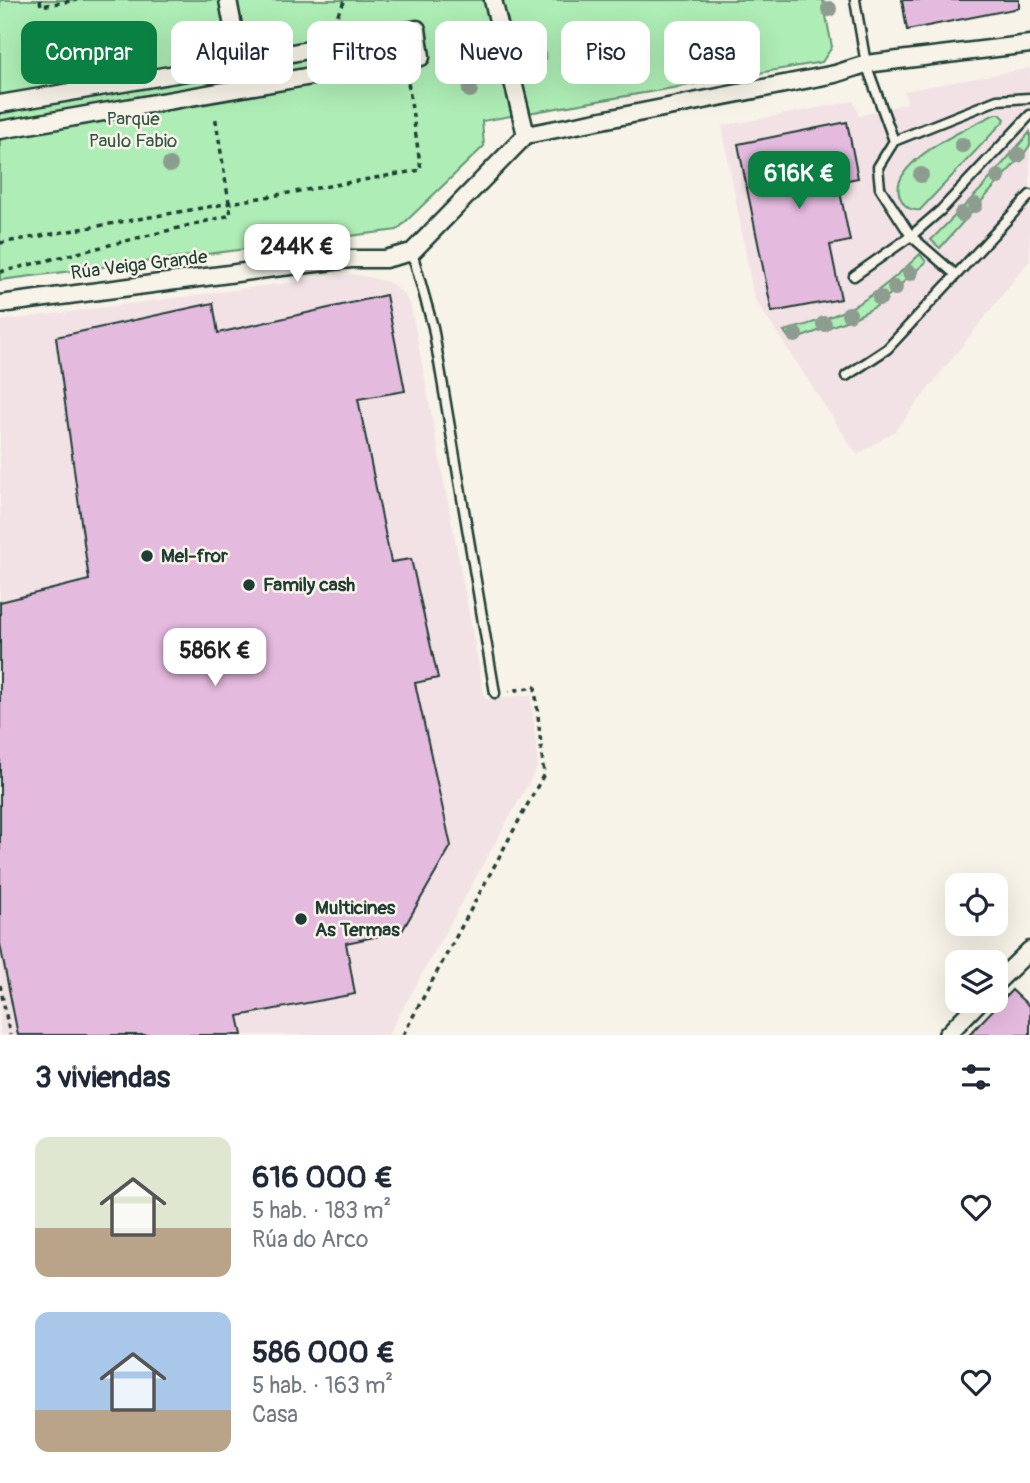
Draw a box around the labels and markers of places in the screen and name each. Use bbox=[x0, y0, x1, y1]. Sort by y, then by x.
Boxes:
pin: 616K € bbox=[742, 152, 856, 211]
pin: 244K € bbox=[240, 224, 354, 284]
place label: Mel-fror bbox=[161, 544, 228, 568]
marker: Mel-fror bbox=[139, 548, 155, 564]
place label: Family cash bbox=[263, 573, 355, 597]
marker: Family cash bbox=[241, 577, 257, 593]
pin: 586K € bbox=[158, 628, 272, 688]
place label: Multicines As Termas bbox=[315, 896, 400, 942]
marker: Multicines As Termas bbox=[293, 911, 309, 927]

